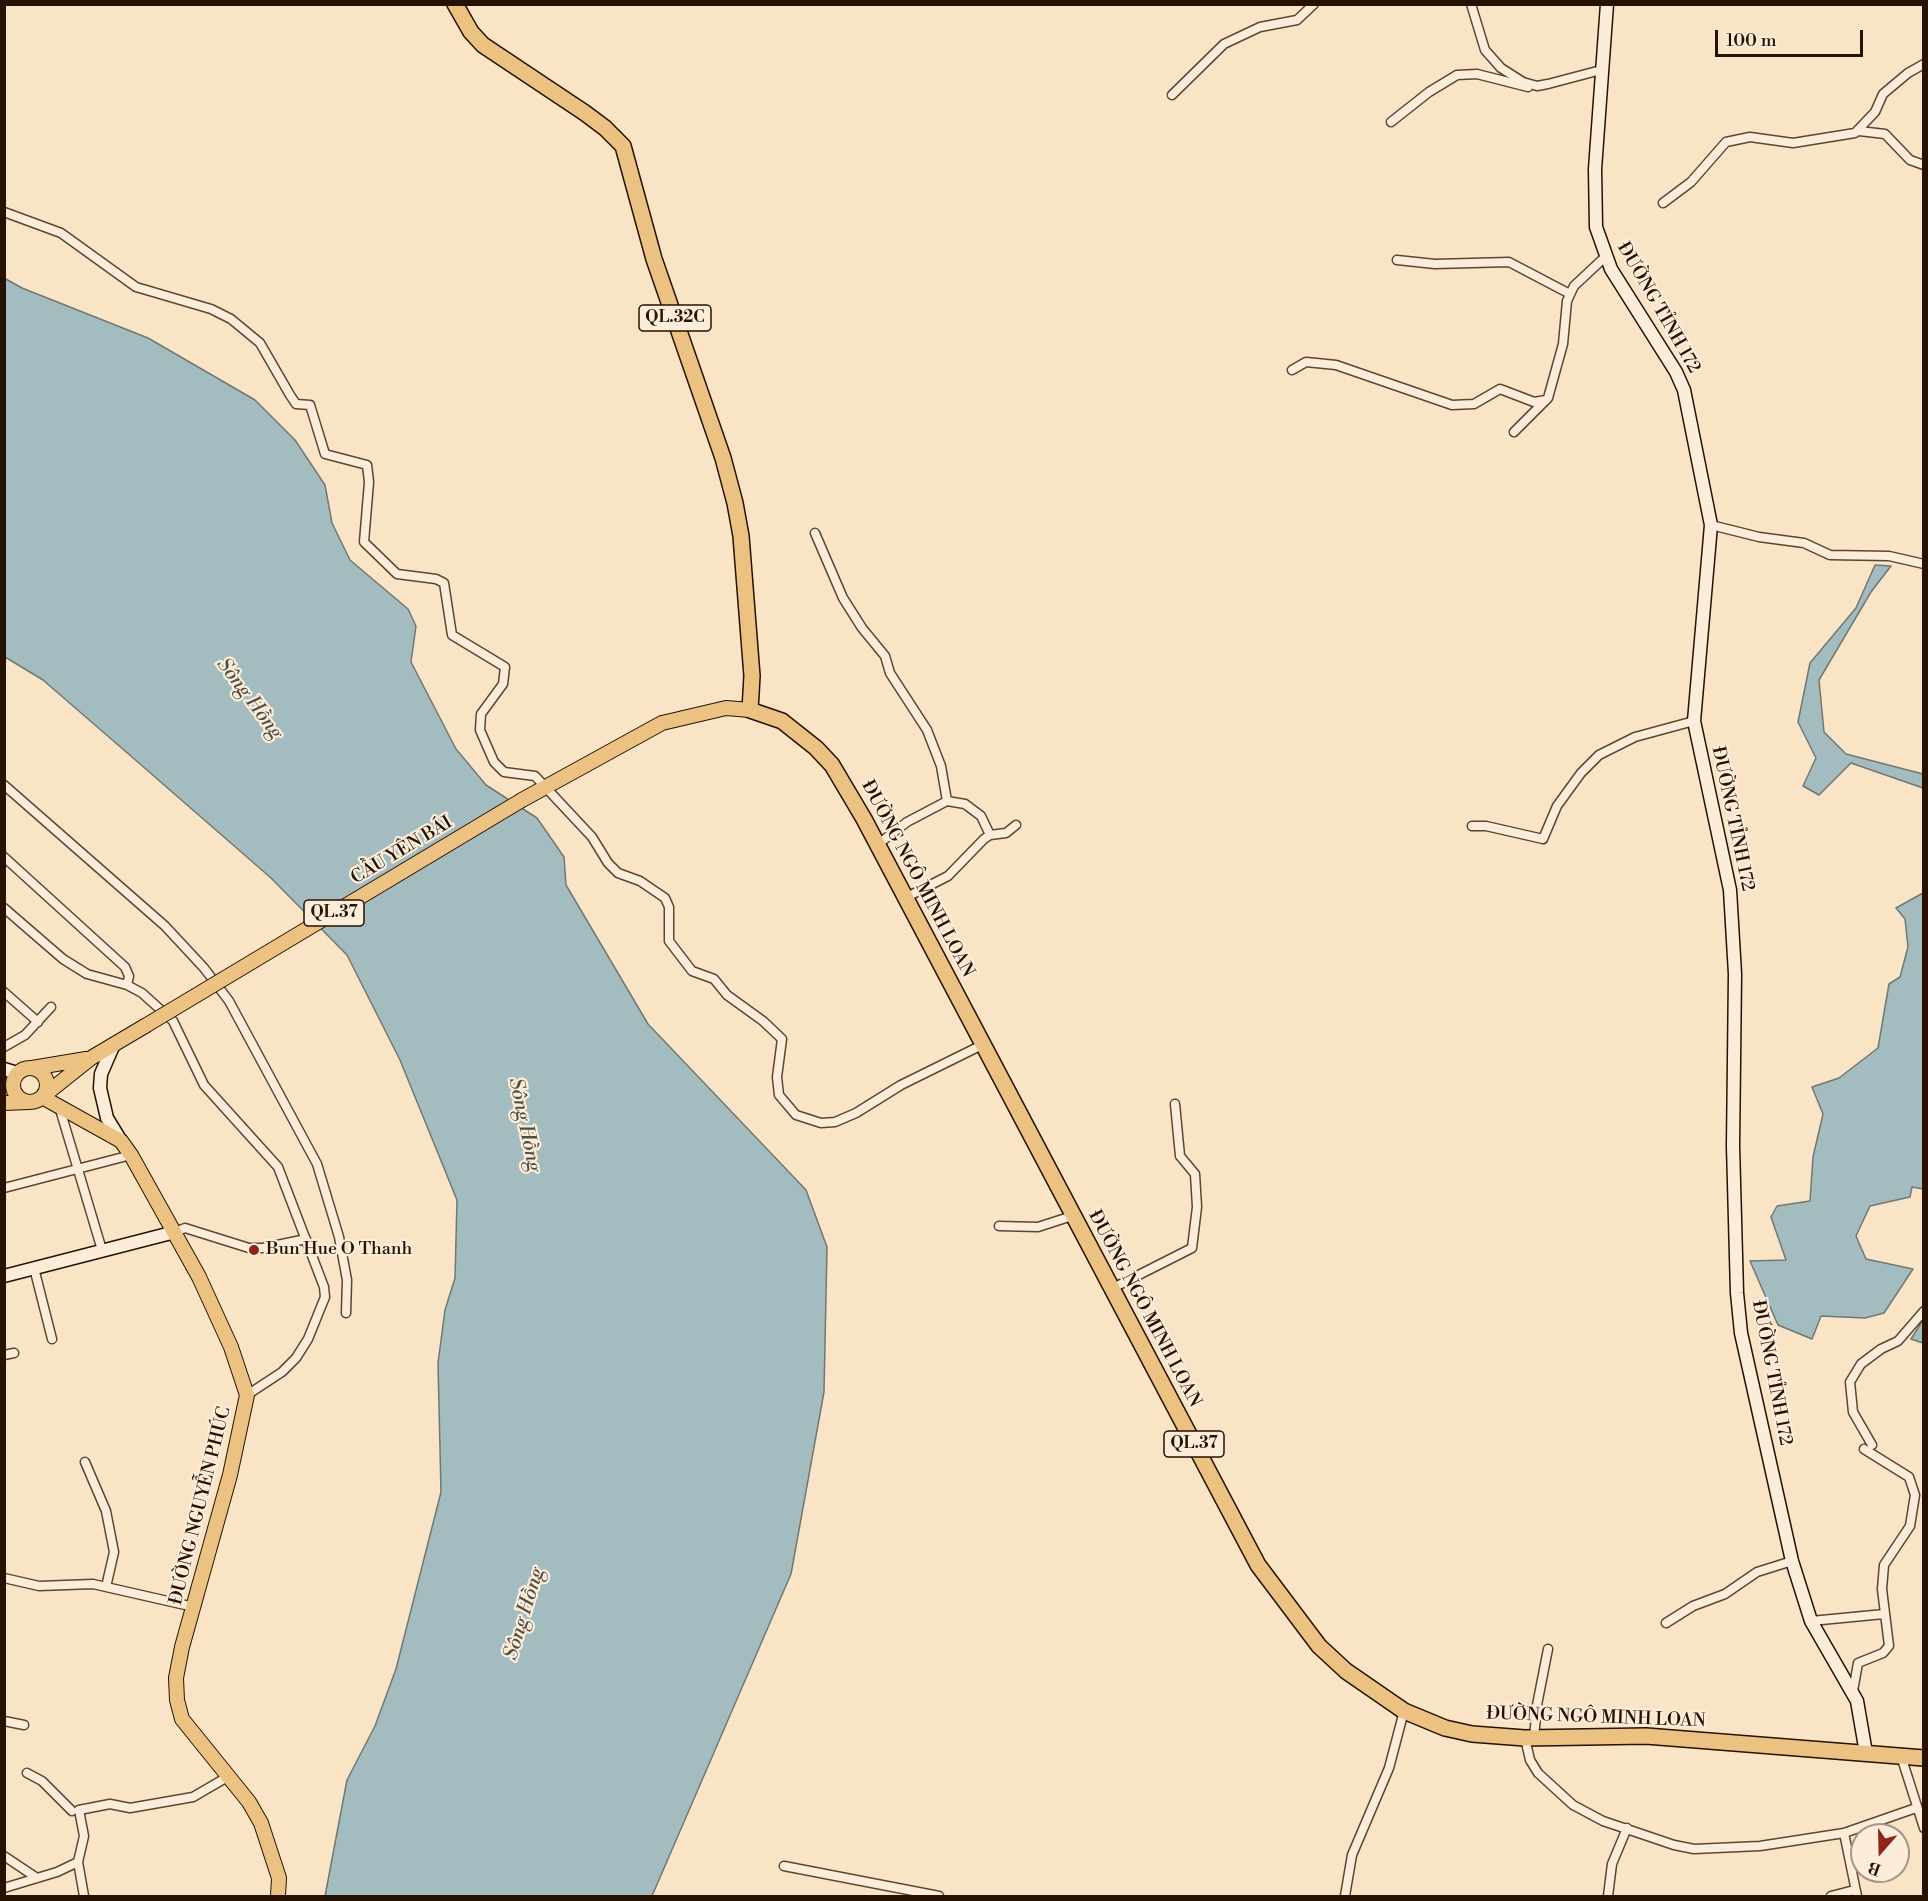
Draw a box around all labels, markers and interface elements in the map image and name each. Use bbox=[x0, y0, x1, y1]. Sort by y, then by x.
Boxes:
scale bar bbox=[1718, 18, 1866, 56]
text: 100 m bbox=[1726, 29, 1777, 52]
street label: ĐƯỜNG TỈNH 172 bbox=[1612, 239, 1704, 377]
road number: QL.32C bbox=[639, 305, 711, 331]
water label: Sông Hồng bbox=[211, 654, 287, 744]
street label: ĐƯỜNG TỈNH 172 bbox=[1706, 745, 1758, 893]
street label: ĐƯỜNG NGÔ MINH LOAN bbox=[856, 777, 978, 981]
street label: CẦU YÊN BÁI bbox=[348, 812, 456, 890]
road number: QL.37 bbox=[304, 900, 364, 926]
water label: Sông Hồng bbox=[502, 1076, 546, 1174]
street label: ĐƯỜNG NGÔ MINH LOAN bbox=[1083, 1207, 1205, 1411]
place label: Bun Hue O Thanh bbox=[266, 1239, 412, 1261]
marker: Bun Hue O Thanh bbox=[247, 1243, 261, 1257]
street label: ĐƯỜNG TỈNH 172 bbox=[1746, 1299, 1796, 1447]
street label: ĐƯỜNG NGUYỄN PHÚC bbox=[166, 1405, 236, 1607]
road number: QL.37 bbox=[1164, 1431, 1224, 1457]
water label: Sông Hồng bbox=[500, 1565, 550, 1663]
street label: ĐƯỜNG NGÔ MINH LOAN bbox=[1486, 1703, 1706, 1733]
north arrow bbox=[1850, 1823, 1910, 1883]
text: B bbox=[1865, 1857, 1884, 1879]

